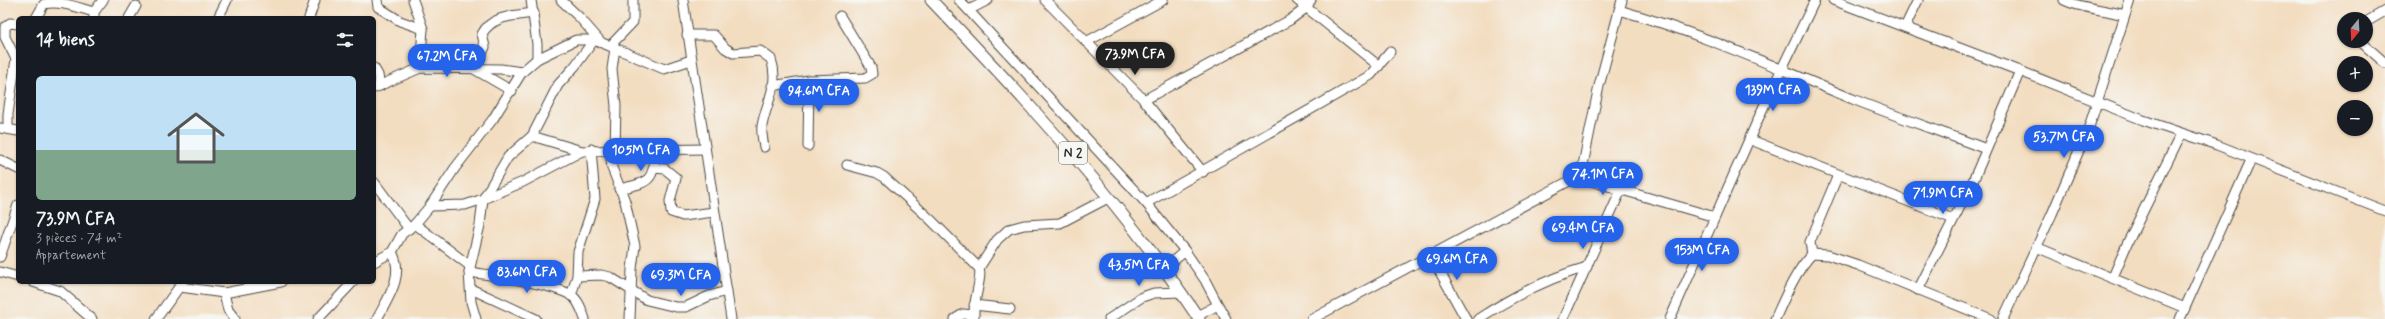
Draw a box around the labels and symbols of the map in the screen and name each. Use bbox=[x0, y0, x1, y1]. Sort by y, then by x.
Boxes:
north arrow bbox=[2337, 12, 2373, 48]
pin: 73.9M CFA bbox=[1089, 42, 1181, 76]
pin: 67.2M CFA bbox=[401, 44, 493, 78]
pin: 139M CFA bbox=[1732, 78, 1814, 112]
pin: 94.6M CFA bbox=[773, 79, 865, 113]
pin: 53.7M CFA bbox=[2018, 125, 2110, 159]
pin: 105M CFA bbox=[600, 138, 682, 172]
road number: N 2 bbox=[1059, 142, 1087, 164]
pin: 74.1M CFA bbox=[1557, 162, 1649, 196]
pin: 71.9M CFA bbox=[1897, 181, 1989, 215]
pin: 69.4M CFA bbox=[1537, 216, 1629, 250]
pin: 153M CFA bbox=[1661, 238, 1743, 272]
pin: 69.6M CFA bbox=[1411, 247, 1503, 281]
pin: 43.5M CFA bbox=[1093, 253, 1185, 287]
pin: 83.6M CFA bbox=[481, 260, 573, 294]
pin: 69.3M CFA bbox=[635, 263, 727, 297]

